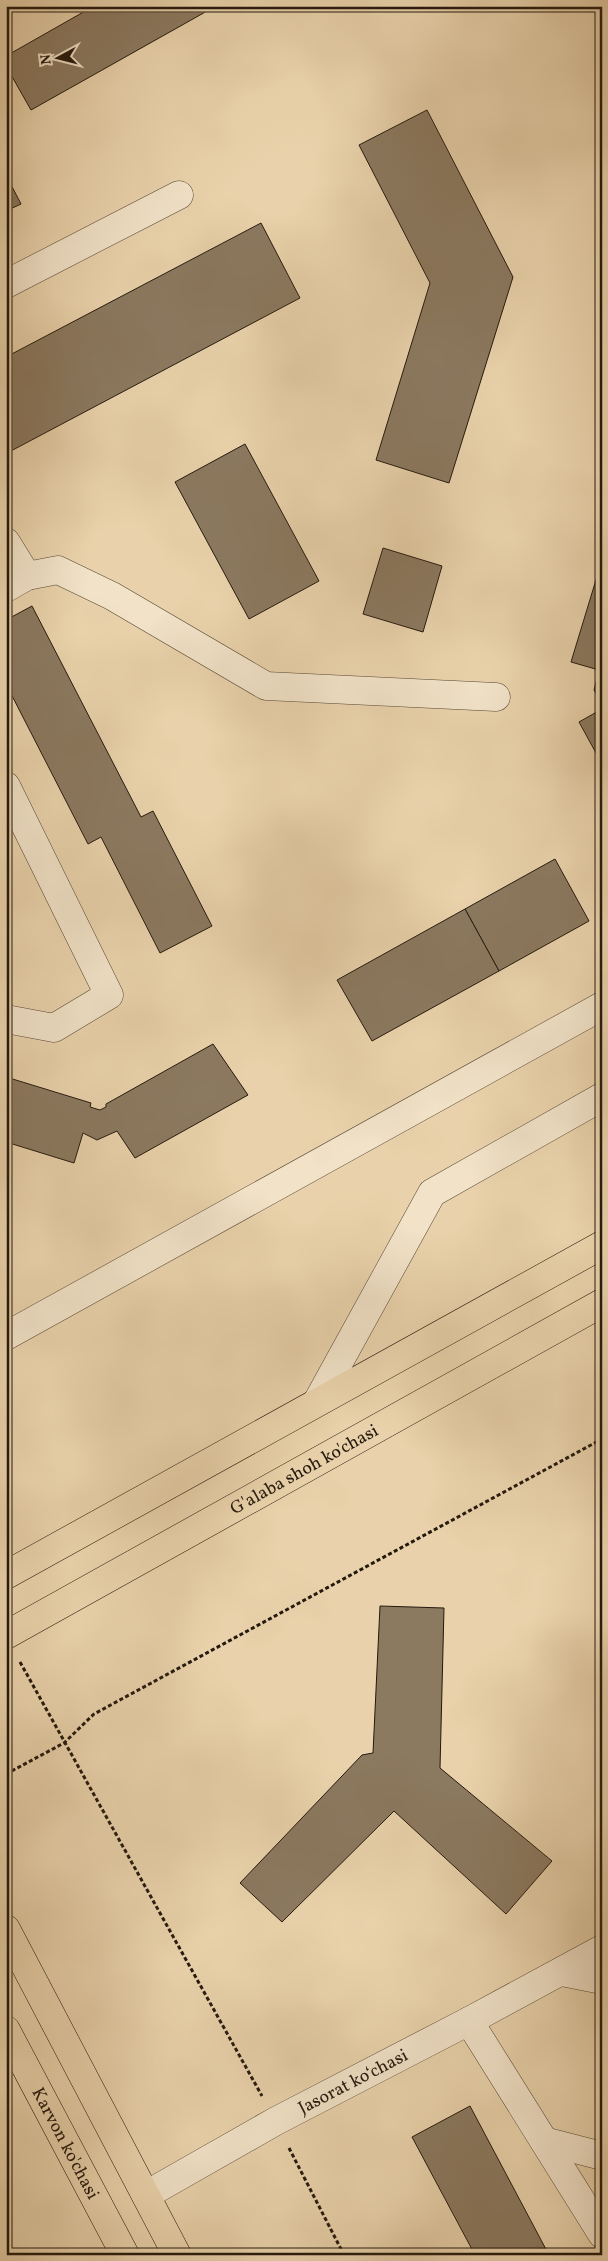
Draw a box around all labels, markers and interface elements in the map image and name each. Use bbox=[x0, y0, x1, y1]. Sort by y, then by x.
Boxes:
north arrow bbox=[32, 32, 82, 82]
text: N bbox=[37, 53, 57, 66]
street label: G'alaba shoh ko'chasi bbox=[226, 1419, 383, 1522]
street label: Jasorat ko‘chasi bbox=[294, 2044, 413, 2121]
street label: Karvon ko'chasi bbox=[25, 2083, 104, 2204]

